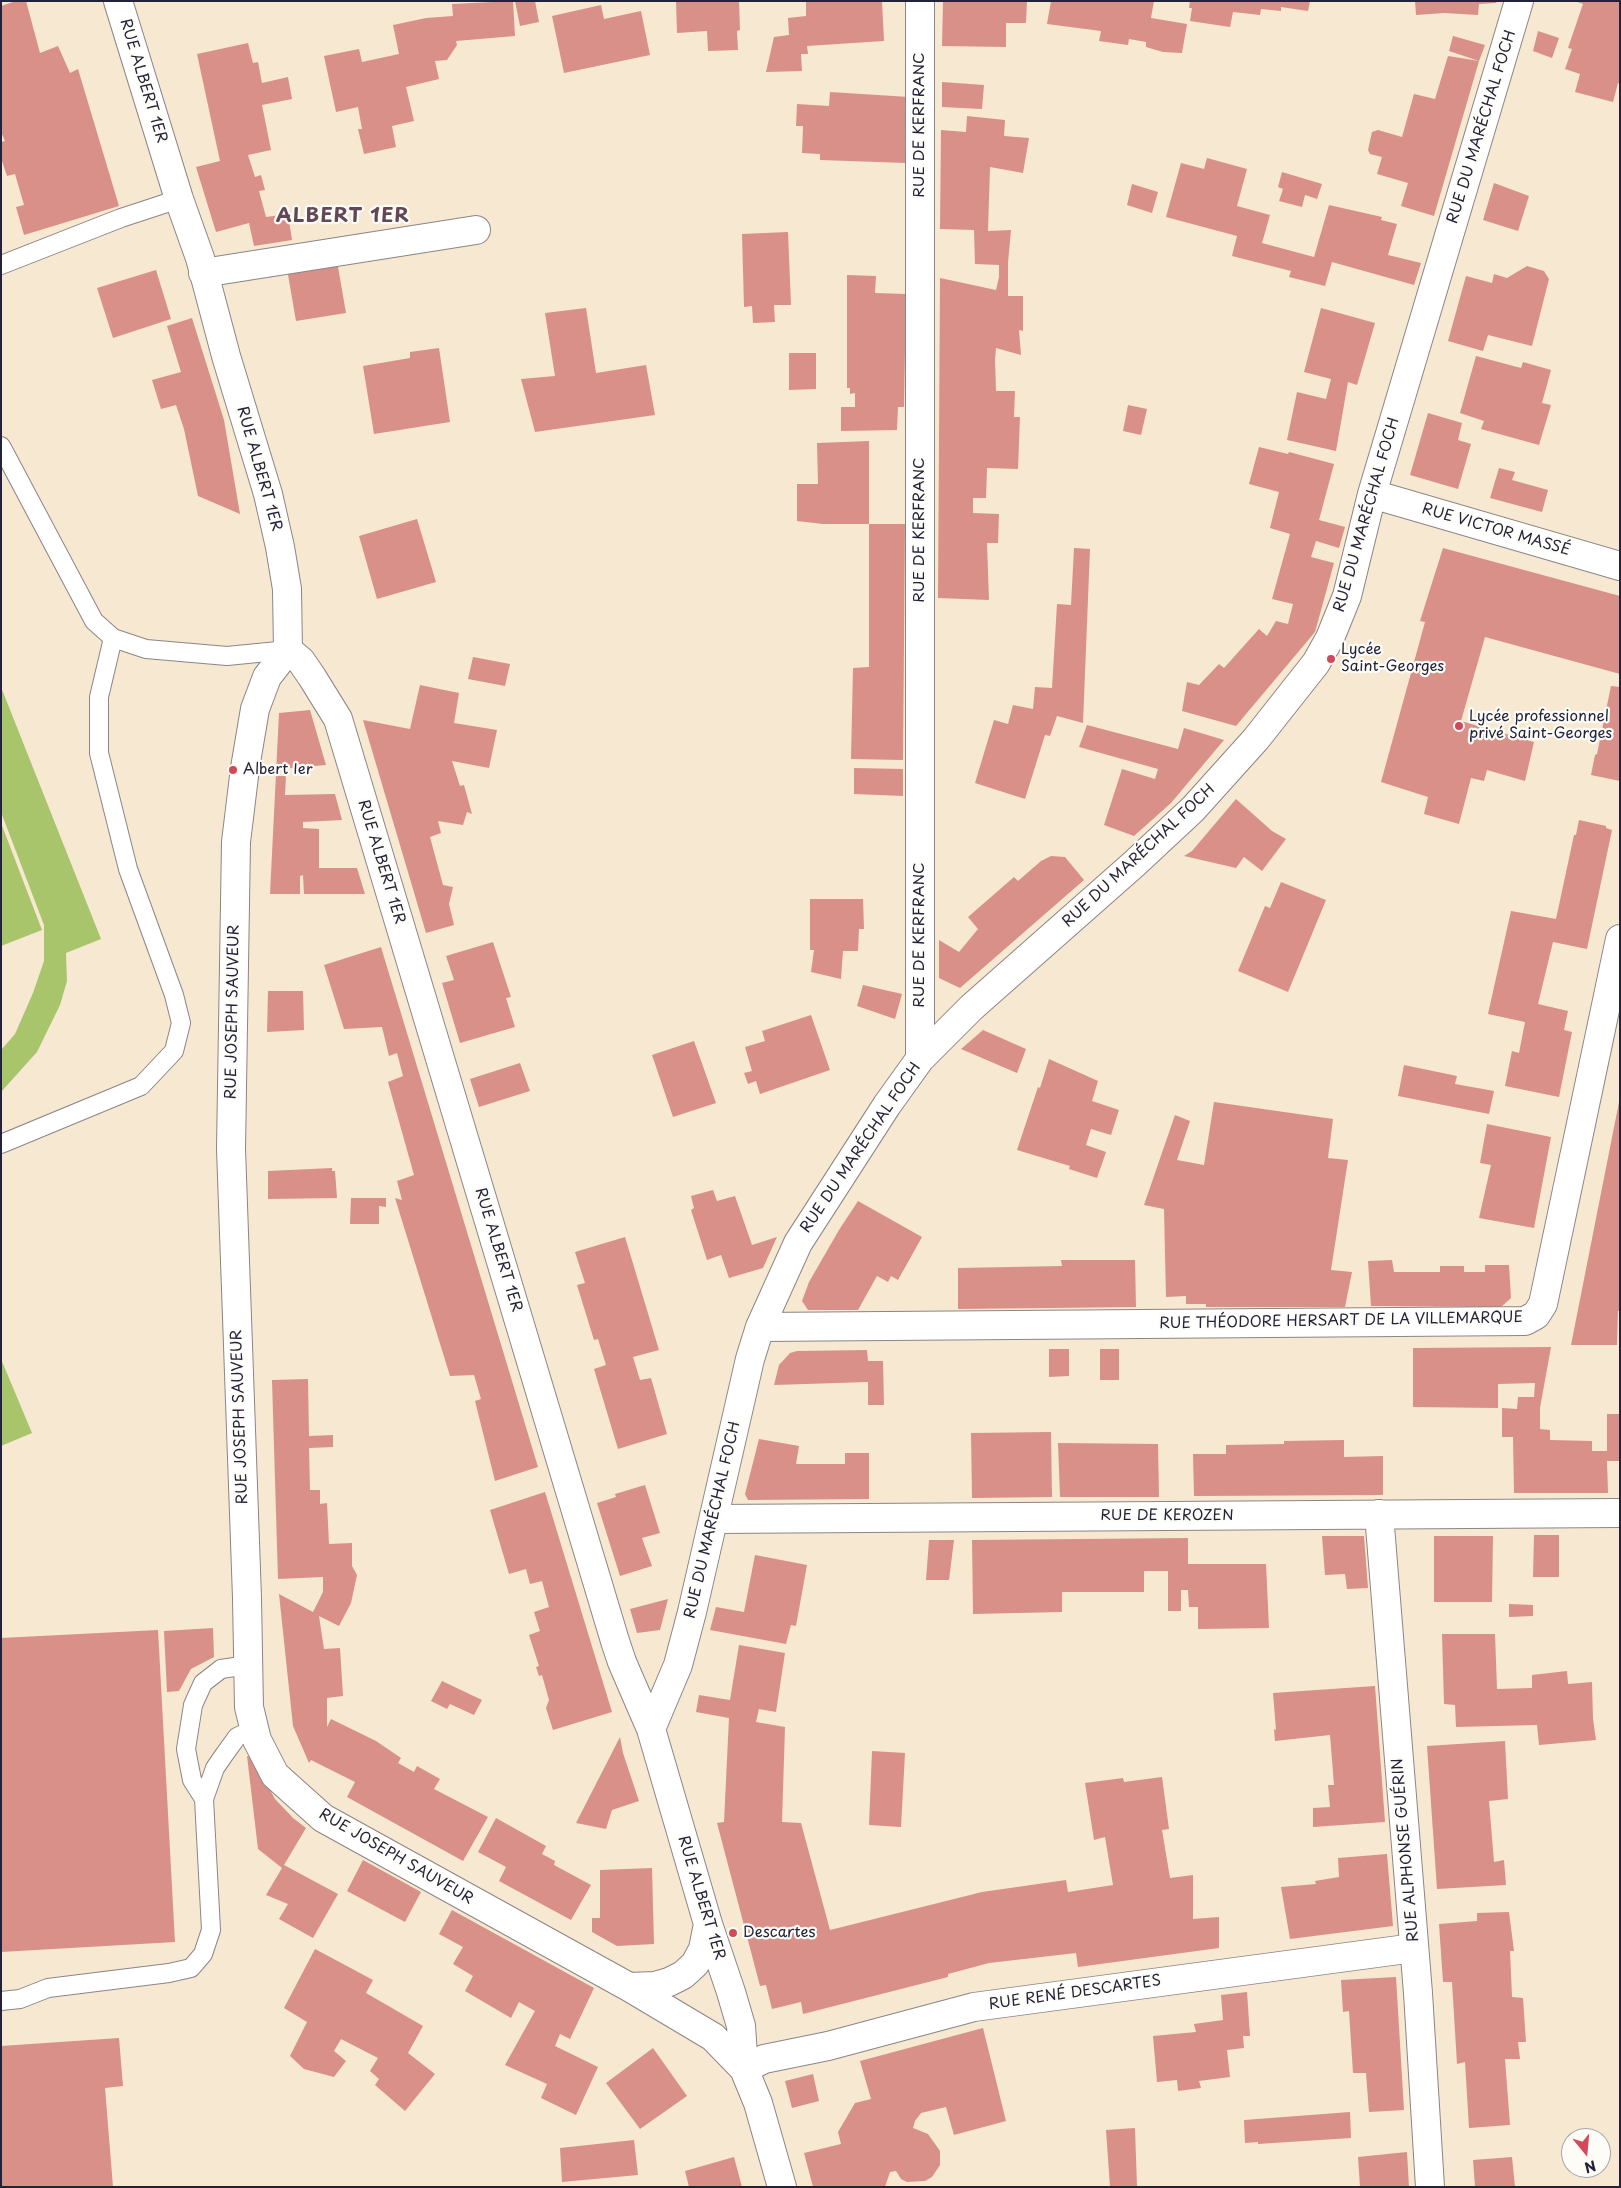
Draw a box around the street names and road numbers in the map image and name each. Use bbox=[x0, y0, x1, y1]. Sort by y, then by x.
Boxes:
street label: RUE ALBERT 1ER bbox=[115, 17, 171, 145]
street label: RUE DU MARÉCHAL FOCH bbox=[1444, 28, 1520, 226]
street label: RUE DE KERFRANC bbox=[911, 52, 929, 198]
street label: RUE ALBERT 1ER bbox=[233, 404, 285, 534]
street label: RUE DU MARÉCHAL FOCH bbox=[1331, 416, 1403, 614]
street label: RUE DE KERFRANC bbox=[911, 457, 929, 603]
street label: RUE VICTOR MASSÉ bbox=[1420, 500, 1572, 560]
street label: RUE DU MARÉCHAL FOCH bbox=[1059, 781, 1219, 931]
street label: RUE ALBERT 1ER bbox=[353, 798, 409, 926]
street label: RUE DE KERFRANC bbox=[911, 862, 929, 1008]
street label: RUE JOSEPH SAUVEUR bbox=[222, 924, 244, 1100]
street label: RUE DU MARÉCHAL FOCH bbox=[797, 1059, 925, 1237]
street label: RUE ALBERT 1ER bbox=[470, 1186, 526, 1314]
street label: RUE THÉODORE HERSART DE LA VILLEMARQUE bbox=[1159, 1309, 1523, 1333]
street label: RUE JOSEPH SAUVEUR bbox=[228, 1329, 252, 1505]
street label: RUE DU MARÉCHAL FOCH bbox=[682, 1420, 744, 1620]
street label: RUE DE KEROZEN bbox=[1100, 1507, 1234, 1525]
street label: RUE ALPHONSE GUÉRIN bbox=[1389, 1757, 1423, 1943]
street label: RUE JOSEPH SAUVEUR bbox=[316, 1805, 476, 1909]
street label: RUE ALBERT 1ER bbox=[673, 1834, 729, 1962]
street label: RUE RENÉ DESCARTES bbox=[988, 1972, 1162, 2014]

